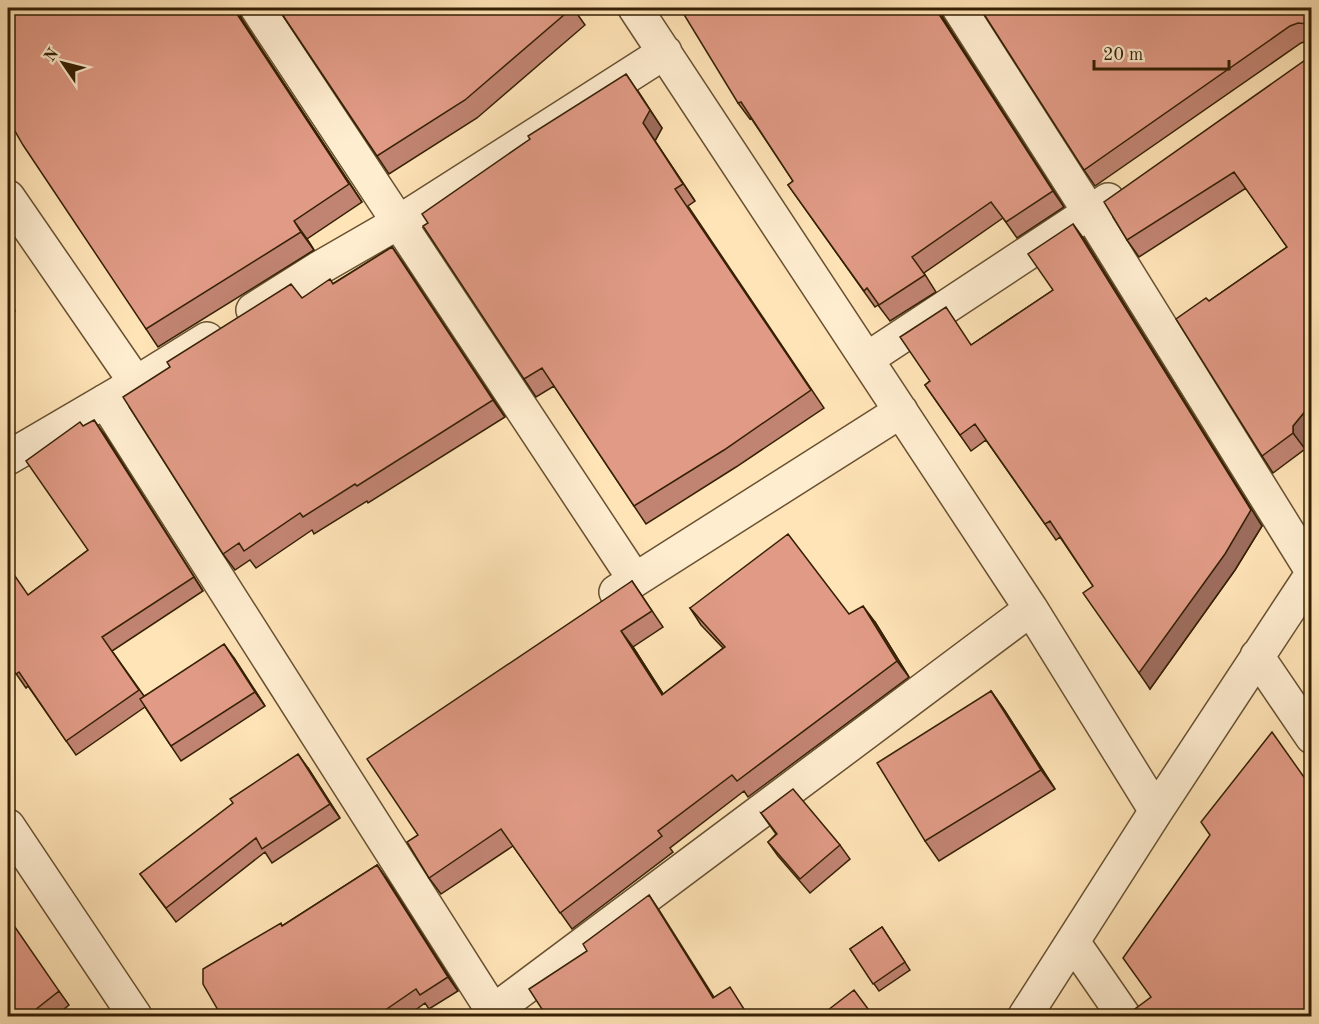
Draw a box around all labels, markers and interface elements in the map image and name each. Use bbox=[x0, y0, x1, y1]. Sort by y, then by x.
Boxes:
north arrow bbox=[33, 33, 93, 93]
scale bar bbox=[1094, 33, 1229, 71]
text: N bbox=[42, 45, 63, 65]
text: 20 m bbox=[1103, 46, 1143, 64]

